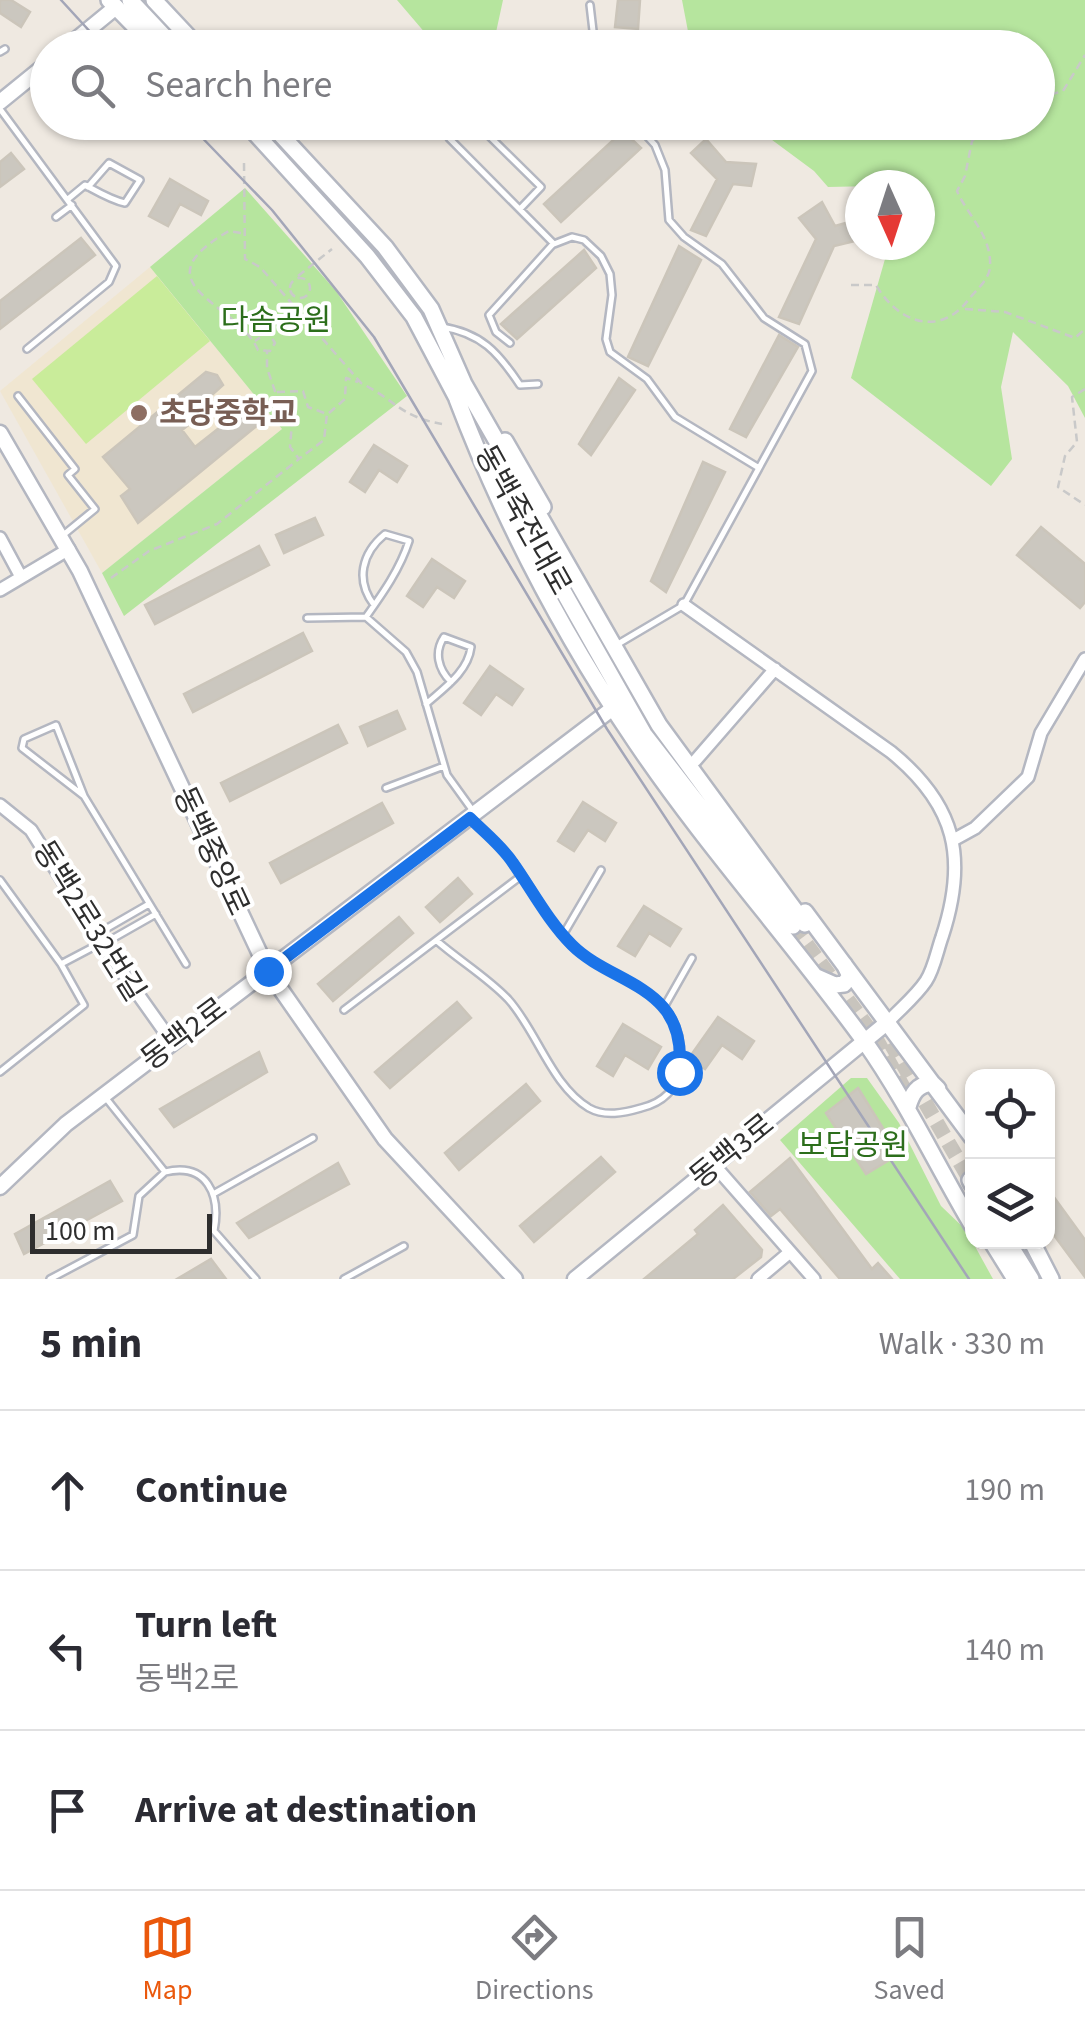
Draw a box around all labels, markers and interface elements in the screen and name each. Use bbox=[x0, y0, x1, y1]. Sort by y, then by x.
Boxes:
search box bbox=[30, 30, 1055, 140]
icon: search bbox=[65, 58, 120, 113]
text: Search here bbox=[145, 58, 332, 112]
north arrow bbox=[845, 170, 935, 260]
park label: 다솜공원 bbox=[221, 299, 331, 342]
place label: 초당중학교 bbox=[159, 392, 297, 435]
marker: 초당중학교 bbox=[128, 402, 150, 424]
street label: 동백죽전대로 bbox=[464, 437, 582, 603]
street label: 동백중앙로 bbox=[162, 779, 260, 923]
street label: 동백2로32번길 bbox=[22, 832, 156, 1010]
route end bbox=[246, 949, 292, 995]
street label: 동백2로 bbox=[132, 987, 236, 1081]
route start bbox=[657, 1050, 703, 1096]
map controls bbox=[965, 1069, 1055, 1249]
button: locate bbox=[965, 1069, 1055, 1159]
street label: 동백3로 bbox=[680, 1104, 784, 1198]
park label: 보담공원 bbox=[798, 1124, 908, 1167]
button: layers bbox=[965, 1159, 1055, 1249]
scale bar bbox=[30, 1209, 212, 1254]
text: 100 m bbox=[45, 1211, 116, 1251]
text: 5 min bbox=[40, 1314, 142, 1374]
text: Walk · 330 m bbox=[879, 1321, 1045, 1367]
icon: ahead bbox=[40, 1463, 95, 1518]
text: Continue bbox=[135, 1463, 288, 1517]
text: 190 m bbox=[964, 1467, 1045, 1513]
text: Turn left bbox=[135, 1598, 277, 1652]
icon: left bbox=[40, 1623, 95, 1678]
text: 140 m bbox=[964, 1627, 1045, 1673]
text: 동백2로 bbox=[135, 1656, 239, 1702]
icon: arrive bbox=[40, 1783, 95, 1838]
text: Arrive at destination bbox=[135, 1783, 477, 1837]
tab: Map bbox=[140, 1910, 195, 2010]
tab: Directions bbox=[475, 1910, 594, 2010]
tab: Saved bbox=[874, 1910, 945, 2010]

